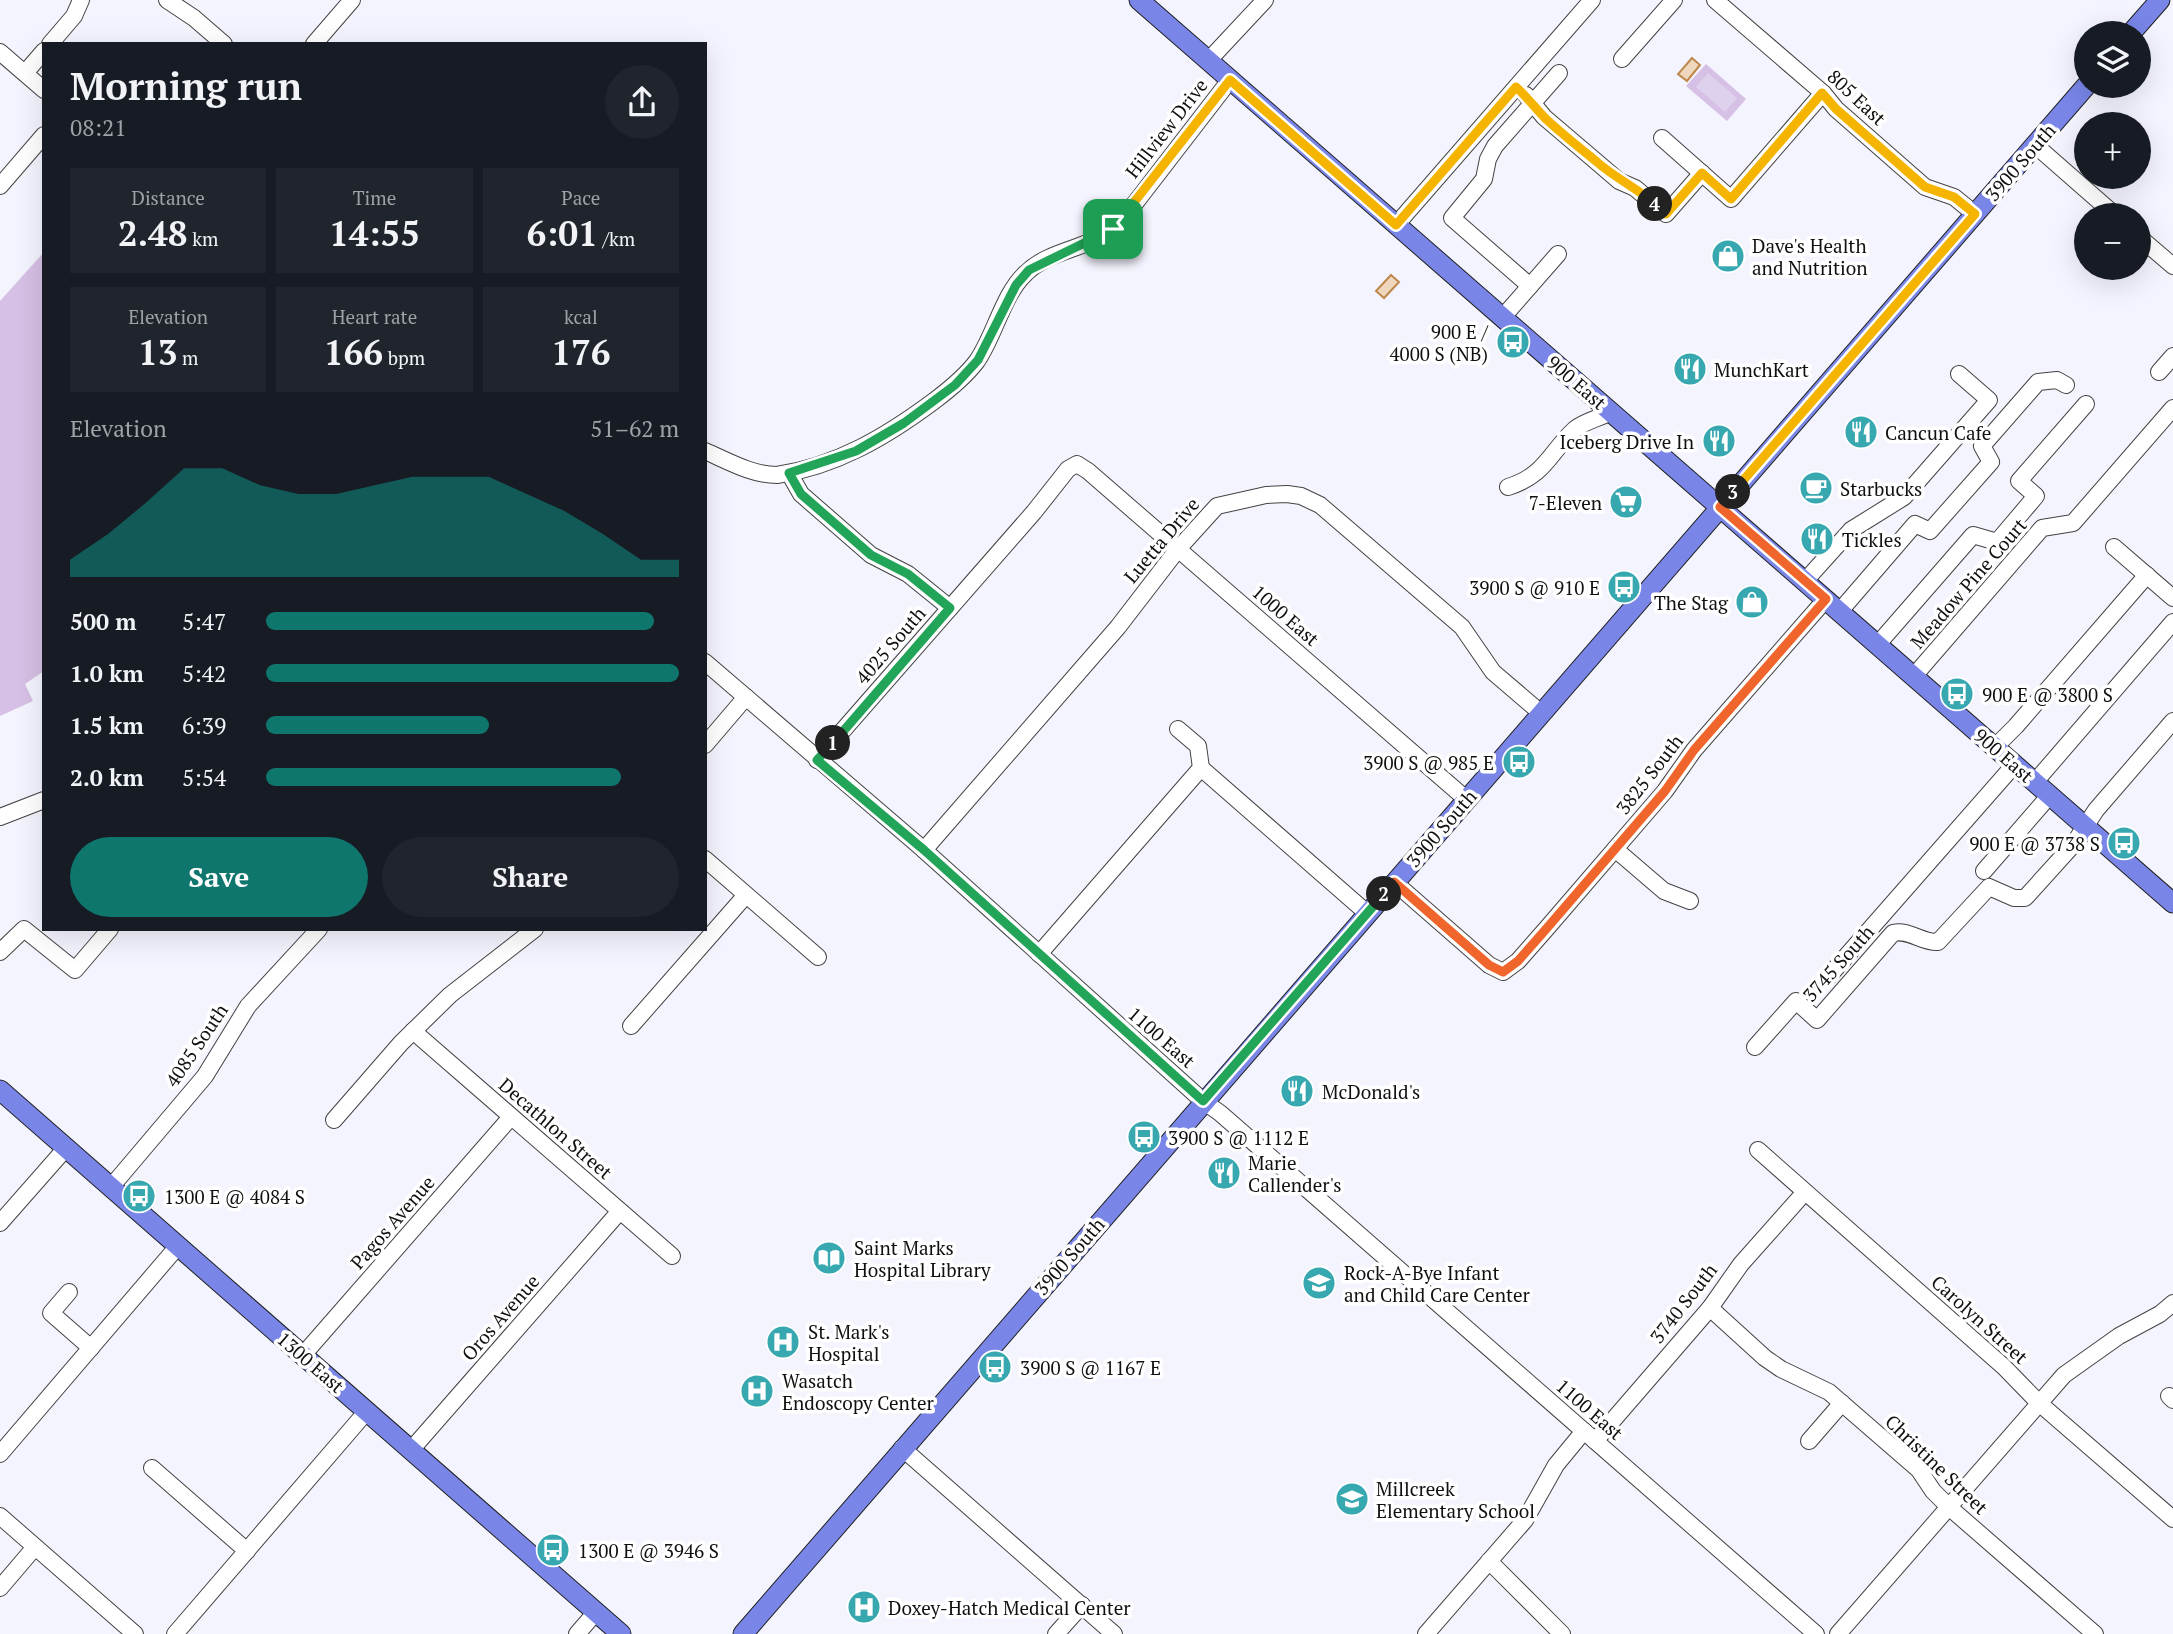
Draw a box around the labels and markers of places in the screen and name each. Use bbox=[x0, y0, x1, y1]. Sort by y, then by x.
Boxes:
pin: 4 bbox=[1638, 186, 1672, 222]
pin bbox=[1083, 199, 1143, 259]
place label: Dave's Health and Nutrition bbox=[1752, 233, 1867, 280]
shop icon: Dave's Health and Nutrition bbox=[1709, 237, 1747, 275]
place label: 900 E / 4000 S (NB) bbox=[1389, 319, 1489, 366]
bus stop icon: 900 E / 4000 S (NB) bbox=[1494, 323, 1532, 361]
restaurant icon: MunchKart bbox=[1671, 350, 1709, 388]
place label: MunchKart bbox=[1714, 357, 1809, 382]
restaurant icon: Cancun Cafe bbox=[1842, 413, 1880, 451]
place label: Cancun Cafe bbox=[1885, 420, 1991, 445]
restaurant icon: Iceberg Drive In bbox=[1700, 422, 1738, 460]
place label: Iceberg Drive In bbox=[1560, 429, 1694, 454]
cafe icon: Starbucks bbox=[1797, 469, 1835, 507]
pin: 3 bbox=[1716, 475, 1750, 510]
place label: Starbucks bbox=[1840, 476, 1922, 501]
supermarket icon: 7-Eleven bbox=[1607, 483, 1645, 521]
place label: 7-Eleven bbox=[1529, 490, 1602, 515]
restaurant icon: Tickles bbox=[1798, 520, 1836, 558]
place label: Tickles bbox=[1842, 527, 1902, 552]
bus stop icon: 3900 S @ 910 E bbox=[1605, 568, 1643, 606]
place label: 3900 S @ 910 E bbox=[1469, 575, 1600, 600]
shop icon: The Stag bbox=[1733, 583, 1771, 621]
place label: The Stag bbox=[1654, 590, 1729, 615]
bus stop icon: 900 E @ 3800 S bbox=[1938, 675, 1976, 713]
place label: 900 E @ 3800 S bbox=[1982, 682, 2113, 707]
pin: 1 bbox=[816, 726, 850, 760]
bus stop icon: 3900 S @ 985 E bbox=[1500, 743, 1538, 781]
place label: 3900 S @ 985 E bbox=[1363, 750, 1494, 775]
bus stop icon: 900 E @ 3738 S bbox=[2105, 824, 2143, 862]
place label: 900 E @ 3738 S bbox=[1969, 831, 2100, 856]
pin: 2 bbox=[1366, 876, 1402, 912]
restaurant icon: McDonald's bbox=[1278, 1072, 1316, 1110]
place label: McDonald's bbox=[1322, 1079, 1420, 1104]
bus stop icon: 3900 S @ 1112 E bbox=[1125, 1118, 1163, 1156]
place label: 3900 S @ 1112 E bbox=[1168, 1125, 1309, 1150]
place label: Marie Callender's bbox=[1248, 1150, 1341, 1197]
restaurant icon: Marie Callender's bbox=[1205, 1154, 1243, 1192]
bus stop icon: 1300 E @ 4084 S bbox=[120, 1177, 158, 1215]
place label: 1300 E @ 4084 S bbox=[164, 1184, 305, 1209]
place label: Saint Marks Hospital Library bbox=[854, 1235, 991, 1282]
library icon: Saint Marks Hospital Library bbox=[810, 1239, 848, 1277]
place label: Rock-A-Bye Infant and Child Care Center bbox=[1344, 1260, 1531, 1307]
school or university icon: Rock-A-Bye Infant and Child Care Center bbox=[1300, 1264, 1338, 1302]
place label: St. Mark's Hospital bbox=[808, 1319, 889, 1366]
hospital icon: St. Mark's Hospital bbox=[764, 1323, 802, 1361]
bus stop icon: 3900 S @ 1167 E bbox=[976, 1348, 1014, 1386]
place label: 3900 S @ 1167 E bbox=[1020, 1355, 1161, 1380]
place label: Wasatch Endoscopy Center bbox=[782, 1368, 934, 1415]
hospital icon: Wasatch Endoscopy Center bbox=[738, 1372, 776, 1410]
place label: Millcreek Elementary School bbox=[1376, 1476, 1535, 1523]
school or university icon: Millcreek Elementary School bbox=[1333, 1480, 1371, 1518]
bus stop icon: 1300 E @ 3946 S bbox=[534, 1531, 572, 1569]
place label: 1300 E @ 3946 S bbox=[578, 1538, 719, 1563]
hospital icon: Doxey-Hatch Medical Center bbox=[845, 1588, 883, 1626]
place label: Doxey-Hatch Medical Center bbox=[888, 1595, 1131, 1620]

